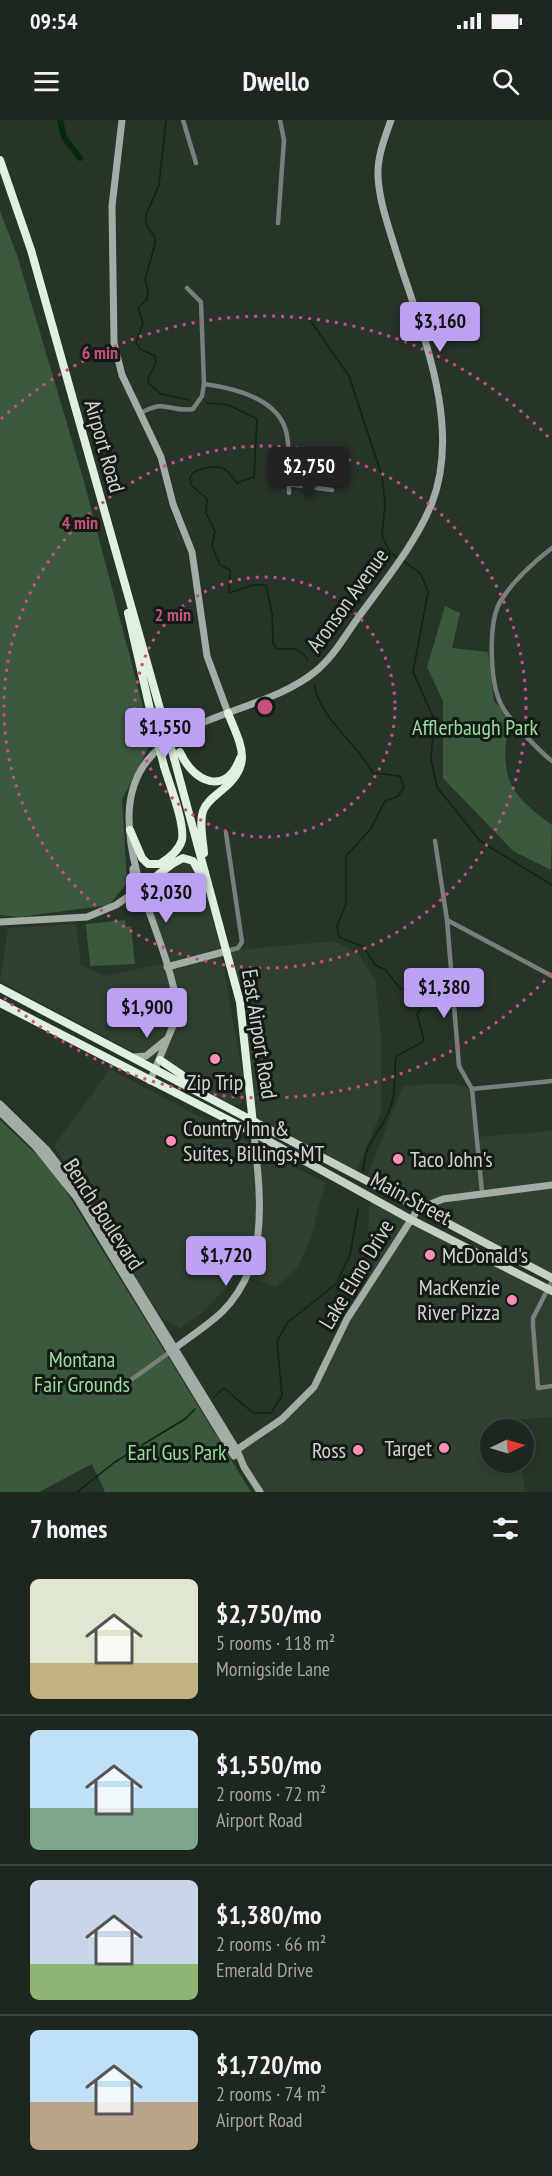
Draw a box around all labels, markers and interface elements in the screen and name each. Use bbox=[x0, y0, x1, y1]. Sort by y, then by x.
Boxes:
text: 09:54 bbox=[30, 7, 78, 35]
text: Dwello bbox=[242, 64, 310, 98]
icon: menu bbox=[30, 65, 63, 98]
icon: search bbox=[489, 65, 522, 98]
pin: $3,160 bbox=[391, 302, 489, 353]
text: $3,160 bbox=[414, 308, 466, 334]
text: 6 min bbox=[82, 341, 118, 364]
street label: Airport Road bbox=[78, 396, 132, 496]
pin: $2,750 bbox=[260, 447, 358, 498]
text: $2,750 bbox=[283, 453, 335, 479]
text: 4 min bbox=[62, 511, 98, 534]
street label: Aronson Avenue bbox=[300, 542, 394, 658]
text: 2 min bbox=[155, 603, 191, 626]
centre of rings bbox=[255, 697, 275, 717]
pin: $1,550 bbox=[116, 708, 214, 759]
park label: Afflerbaugh Park bbox=[412, 713, 538, 741]
text: $1,550 bbox=[139, 714, 191, 740]
pin: $2,030 bbox=[117, 873, 215, 924]
text: $2,030 bbox=[140, 879, 192, 905]
street label: East Airport Road bbox=[236, 967, 284, 1101]
pin: $1,380 bbox=[395, 968, 493, 1019]
text: $1,380 bbox=[418, 974, 470, 1000]
pin: $1,900 bbox=[98, 988, 196, 1039]
text: $1,900 bbox=[121, 994, 173, 1020]
marker: Zip Trip bbox=[208, 1052, 222, 1066]
place label: Zip Trip bbox=[187, 1068, 243, 1096]
place label: Country Inn & Suites, Billings, MT bbox=[183, 1114, 325, 1167]
marker: Country Inn & Suites, Billings, MT bbox=[164, 1134, 178, 1148]
place label: Taco John's bbox=[410, 1145, 493, 1173]
marker: Taco John's bbox=[391, 1152, 405, 1166]
street label: Bench Boulevard bbox=[58, 1153, 150, 1275]
street label: Main Street bbox=[366, 1165, 456, 1231]
street label: Lake Elmo Drive bbox=[312, 1214, 400, 1334]
pin: $1,720 bbox=[177, 1236, 275, 1287]
place label: McDonald's bbox=[442, 1241, 528, 1269]
text: $1,720 bbox=[200, 1242, 252, 1268]
marker: McDonald's bbox=[423, 1248, 437, 1262]
place label: MacKenzie River Pizza bbox=[417, 1273, 500, 1326]
marker: MacKenzie River Pizza bbox=[505, 1293, 519, 1307]
park label: Montana Fair Grounds bbox=[34, 1345, 130, 1398]
north arrow bbox=[480, 1419, 534, 1473]
map controls bbox=[480, 1419, 534, 1473]
place label: Target bbox=[385, 1434, 432, 1462]
place label: Ross bbox=[312, 1436, 346, 1464]
park label: Earl Gus Park bbox=[127, 1438, 227, 1466]
marker: Target bbox=[437, 1441, 451, 1455]
marker: Ross bbox=[351, 1443, 365, 1457]
text: 7 homes bbox=[30, 1512, 107, 1545]
icon: filters bbox=[489, 1512, 522, 1545]
text: $2,750/mo bbox=[216, 1597, 322, 1630]
icon: home bbox=[78, 1603, 150, 1675]
text: 5 rooms · 118 m² bbox=[216, 1630, 335, 1656]
text: Mornigside Lane bbox=[216, 1656, 330, 1682]
text: $1,550/mo bbox=[216, 1748, 322, 1781]
icon: home bbox=[78, 1754, 150, 1826]
text: 2 rooms · 72 m² bbox=[216, 1781, 326, 1807]
text: Airport Road bbox=[216, 1807, 302, 1833]
text: $1,380/mo bbox=[216, 1898, 322, 1931]
icon: home bbox=[78, 1904, 150, 1976]
text: 2 rooms · 66 m² bbox=[216, 1931, 326, 1957]
text: Emerald Drive bbox=[216, 1957, 313, 1983]
text: $1,720/mo bbox=[216, 2048, 322, 2081]
icon: home bbox=[78, 2054, 150, 2126]
text: 2 rooms · 74 m² bbox=[216, 2081, 326, 2107]
text: Airport Road bbox=[216, 2107, 302, 2133]

